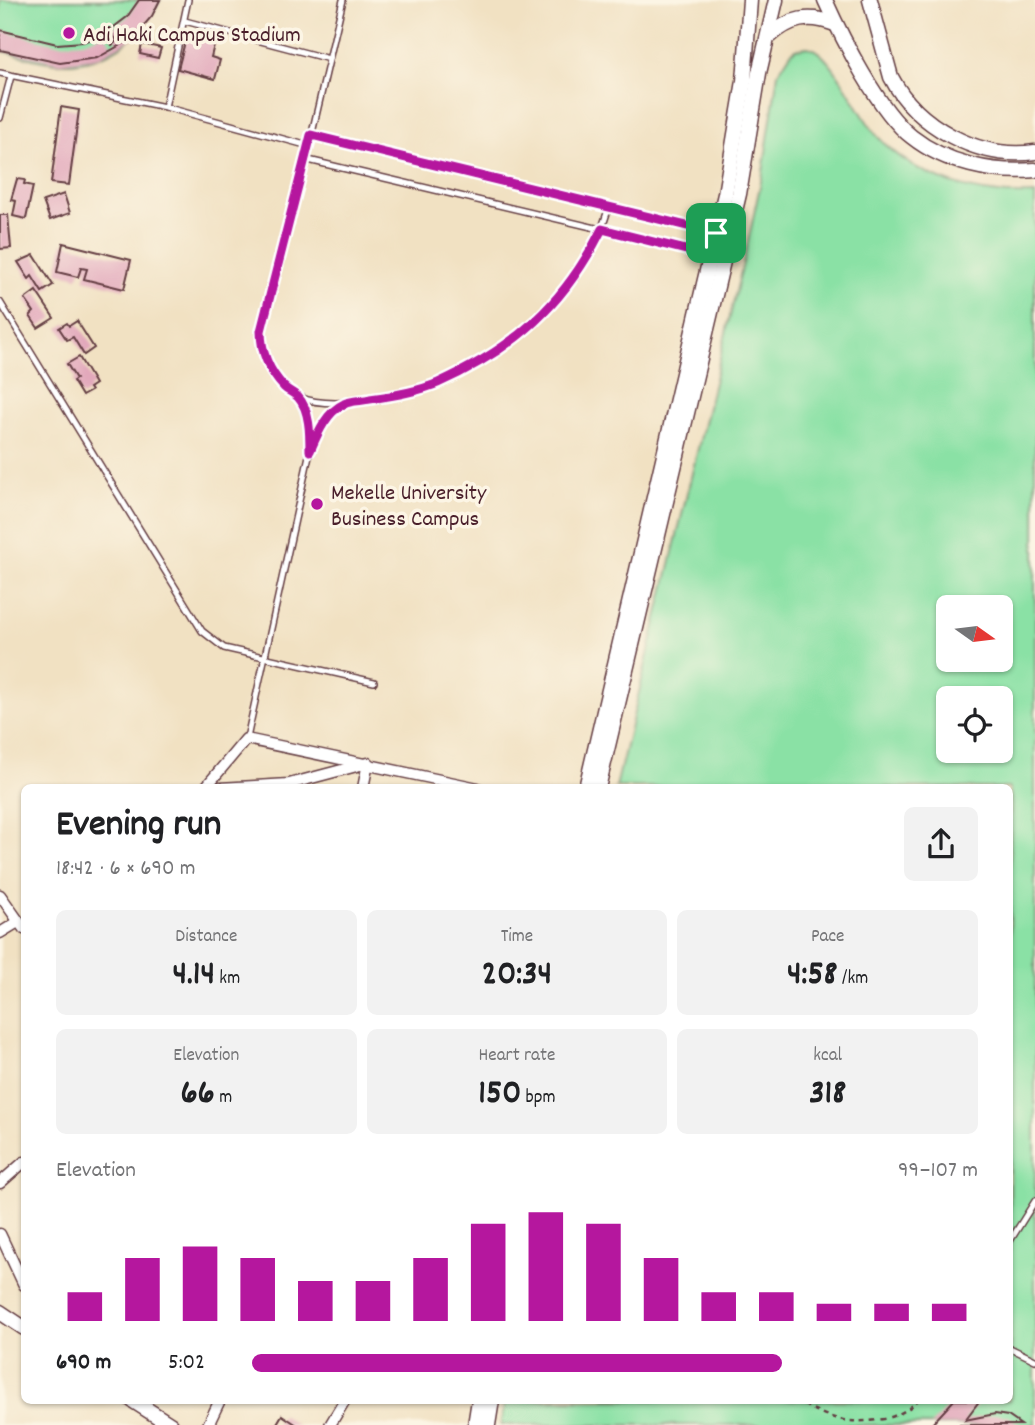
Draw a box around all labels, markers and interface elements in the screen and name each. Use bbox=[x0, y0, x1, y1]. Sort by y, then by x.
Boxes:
place label: Adi Haki Campus Stadium bbox=[83, 20, 301, 53]
marker: Adi Haki Campus Stadium bbox=[61, 25, 77, 41]
pin bbox=[686, 203, 746, 263]
icon: arrive bbox=[697, 214, 735, 252]
place label: Mekelle University Business Campus bbox=[331, 478, 487, 537]
marker: Mekelle University Business Campus bbox=[309, 496, 325, 512]
north arrow bbox=[936, 595, 1013, 672]
map controls bbox=[936, 595, 1013, 763]
button: locate bbox=[936, 686, 1013, 763]
text: Evening run bbox=[56, 799, 221, 854]
button: share bbox=[904, 807, 978, 881]
text: 18:42 · 6 × 690 m bbox=[56, 853, 196, 886]
text: Distance bbox=[175, 924, 237, 951]
text: Time bbox=[501, 924, 533, 951]
text: Pace bbox=[811, 924, 844, 951]
text: 4.14 bbox=[172, 951, 215, 1001]
text: 20:34 bbox=[482, 951, 552, 1001]
text: 4:58 bbox=[787, 951, 838, 1001]
text: km bbox=[215, 966, 240, 993]
text: /km bbox=[838, 966, 868, 993]
text: Elevation bbox=[173, 1043, 239, 1070]
text: Heart rate bbox=[479, 1043, 555, 1070]
text: kcal bbox=[813, 1043, 842, 1070]
text: 66 bbox=[180, 1070, 215, 1120]
text: 150 bbox=[478, 1070, 521, 1120]
text: 318 bbox=[809, 1070, 846, 1120]
text: m bbox=[215, 1085, 232, 1112]
text: bpm bbox=[521, 1085, 556, 1112]
text: Elevation bbox=[56, 1155, 136, 1188]
text: 99–107 m bbox=[898, 1155, 978, 1188]
text: 690 m bbox=[56, 1347, 111, 1380]
text: 5:02 bbox=[168, 1347, 205, 1380]

